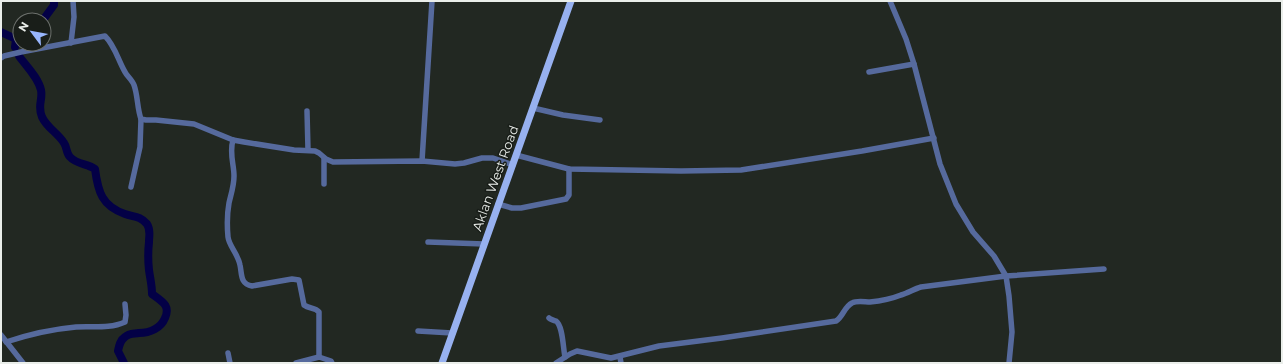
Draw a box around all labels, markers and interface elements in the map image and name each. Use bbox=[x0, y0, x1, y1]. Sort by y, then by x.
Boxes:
north arrow bbox=[12, 12, 52, 52]
text: N bbox=[15, 19, 32, 34]
street label: Aklan West Road bbox=[468, 123, 522, 233]

